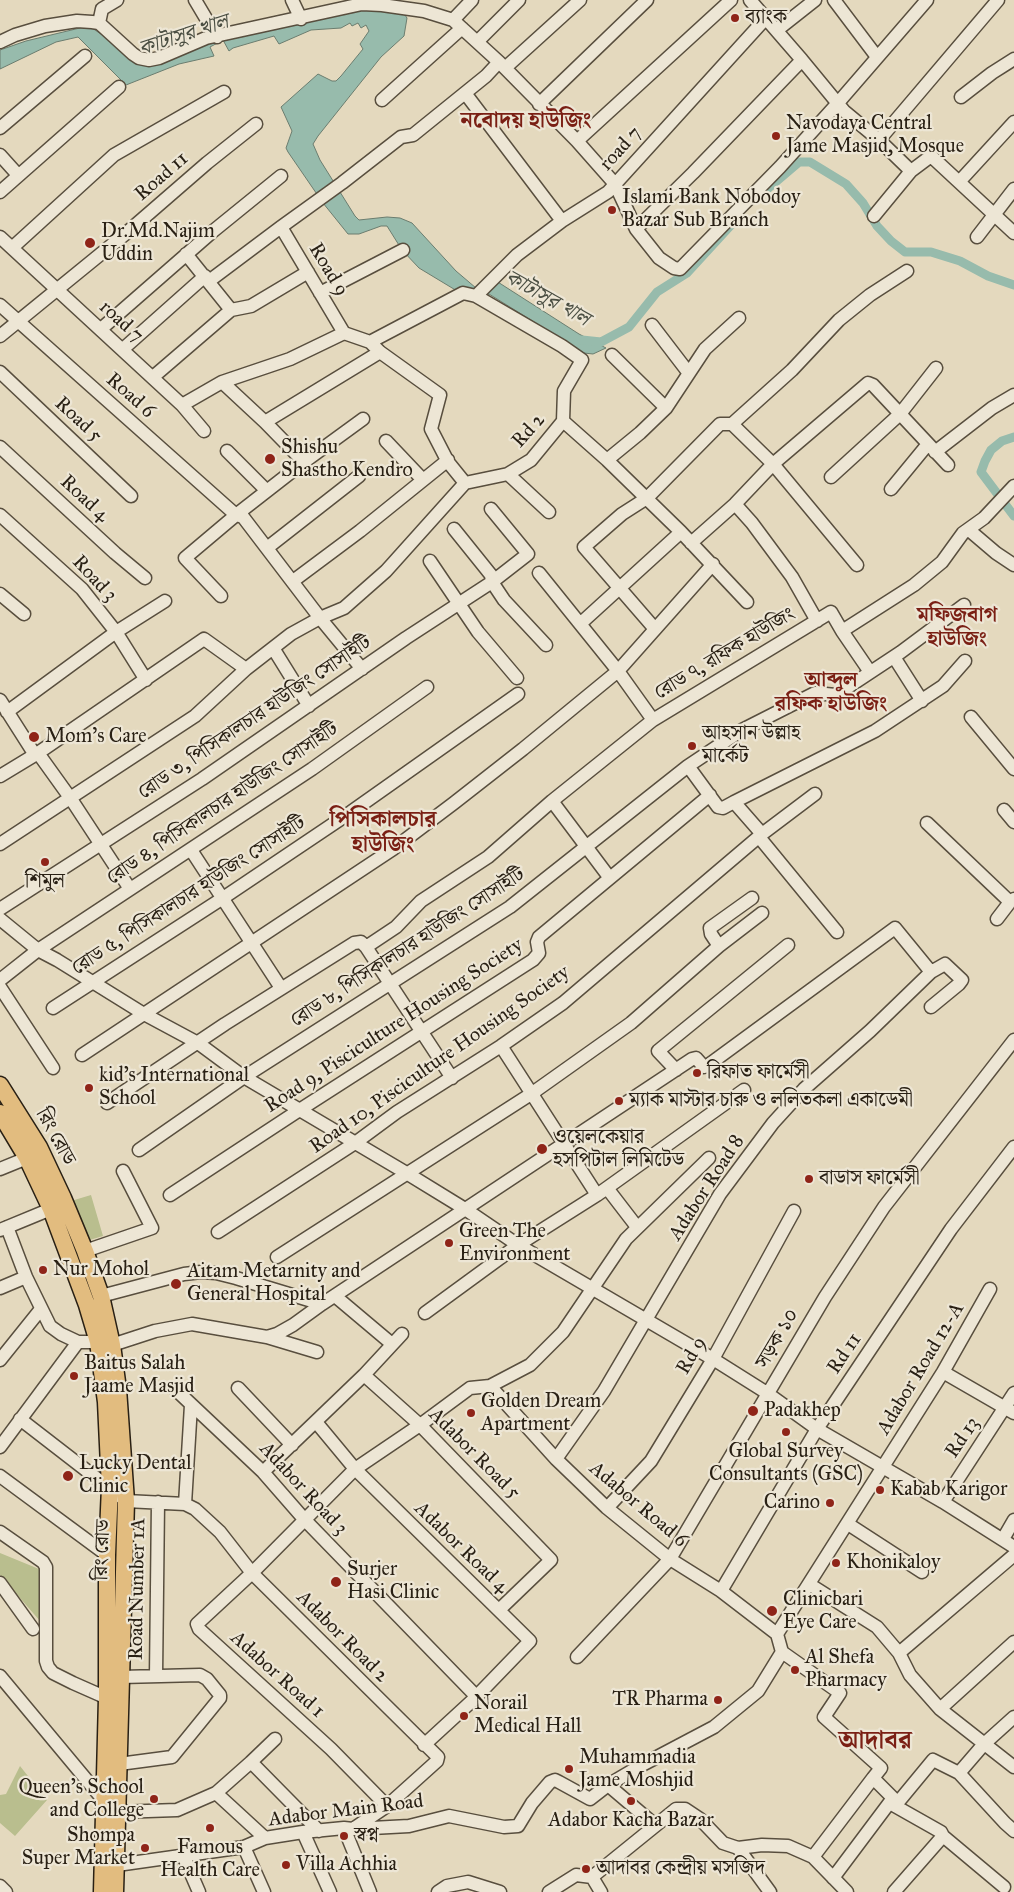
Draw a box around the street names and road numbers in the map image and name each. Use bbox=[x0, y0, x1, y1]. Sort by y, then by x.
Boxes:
street label: road 7 bbox=[595, 122, 647, 176]
street label: Road 11 bbox=[130, 147, 194, 207]
street label: Road 9 bbox=[303, 239, 353, 301]
street label: road 7 bbox=[94, 296, 148, 348]
street label: Road 6 bbox=[101, 368, 159, 424]
street label: Road 5 bbox=[49, 392, 107, 448]
street label: Rd 2 bbox=[507, 409, 551, 453]
street label: Road 4 bbox=[55, 470, 113, 528]
street label: Road 3 bbox=[66, 551, 122, 607]
street label: রোড ৭, রফিক হাউজিং bbox=[650, 603, 800, 705]
street label: রোড ৩, পিসিকালচার হাউজিং সোসাইটি bbox=[134, 631, 376, 805]
street label: রোড ৪, পিসিকালচার হাউজিং সোসাইটি bbox=[103, 717, 343, 891]
street label: রোড ৫, পিসিকালচার হাউজিং সোসাইটি bbox=[67, 811, 311, 981]
street label: রোড ৮, পিসিকালচার হাউজিং সোসাইটি bbox=[286, 863, 530, 1033]
street label: Road 9, Pisciculture Housing Society bbox=[260, 933, 528, 1119]
street label: Road 10, Pisciculture Housing Society bbox=[305, 961, 575, 1159]
street label: রিং রোড bbox=[30, 1105, 80, 1169]
street label: Adabor Road 8 bbox=[664, 1131, 750, 1245]
street label: Adabor Road 12-A bbox=[872, 1299, 970, 1439]
street label: সড়ক ১০ bbox=[751, 1305, 805, 1373]
street label: Rd 11 bbox=[823, 1329, 867, 1379]
street label: Rd 9 bbox=[672, 1333, 712, 1379]
street label: Adabor Road 5 bbox=[423, 1403, 525, 1505]
street label: Rd 13 bbox=[941, 1413, 985, 1463]
street label: Adabor Road 3 bbox=[254, 1437, 352, 1541]
street label: Adabor Road 6 bbox=[584, 1457, 692, 1553]
street label: Adabor Road 4 bbox=[409, 1497, 513, 1599]
street label: Road Number 1A bbox=[125, 1518, 151, 1660]
street label: রিং রোড bbox=[90, 1519, 116, 1581]
street label: Adabor Road 2 bbox=[291, 1586, 393, 1688]
street label: Adabor Road 1 bbox=[225, 1626, 329, 1724]
street label: Adabor Main Road bbox=[267, 1790, 425, 1832]

